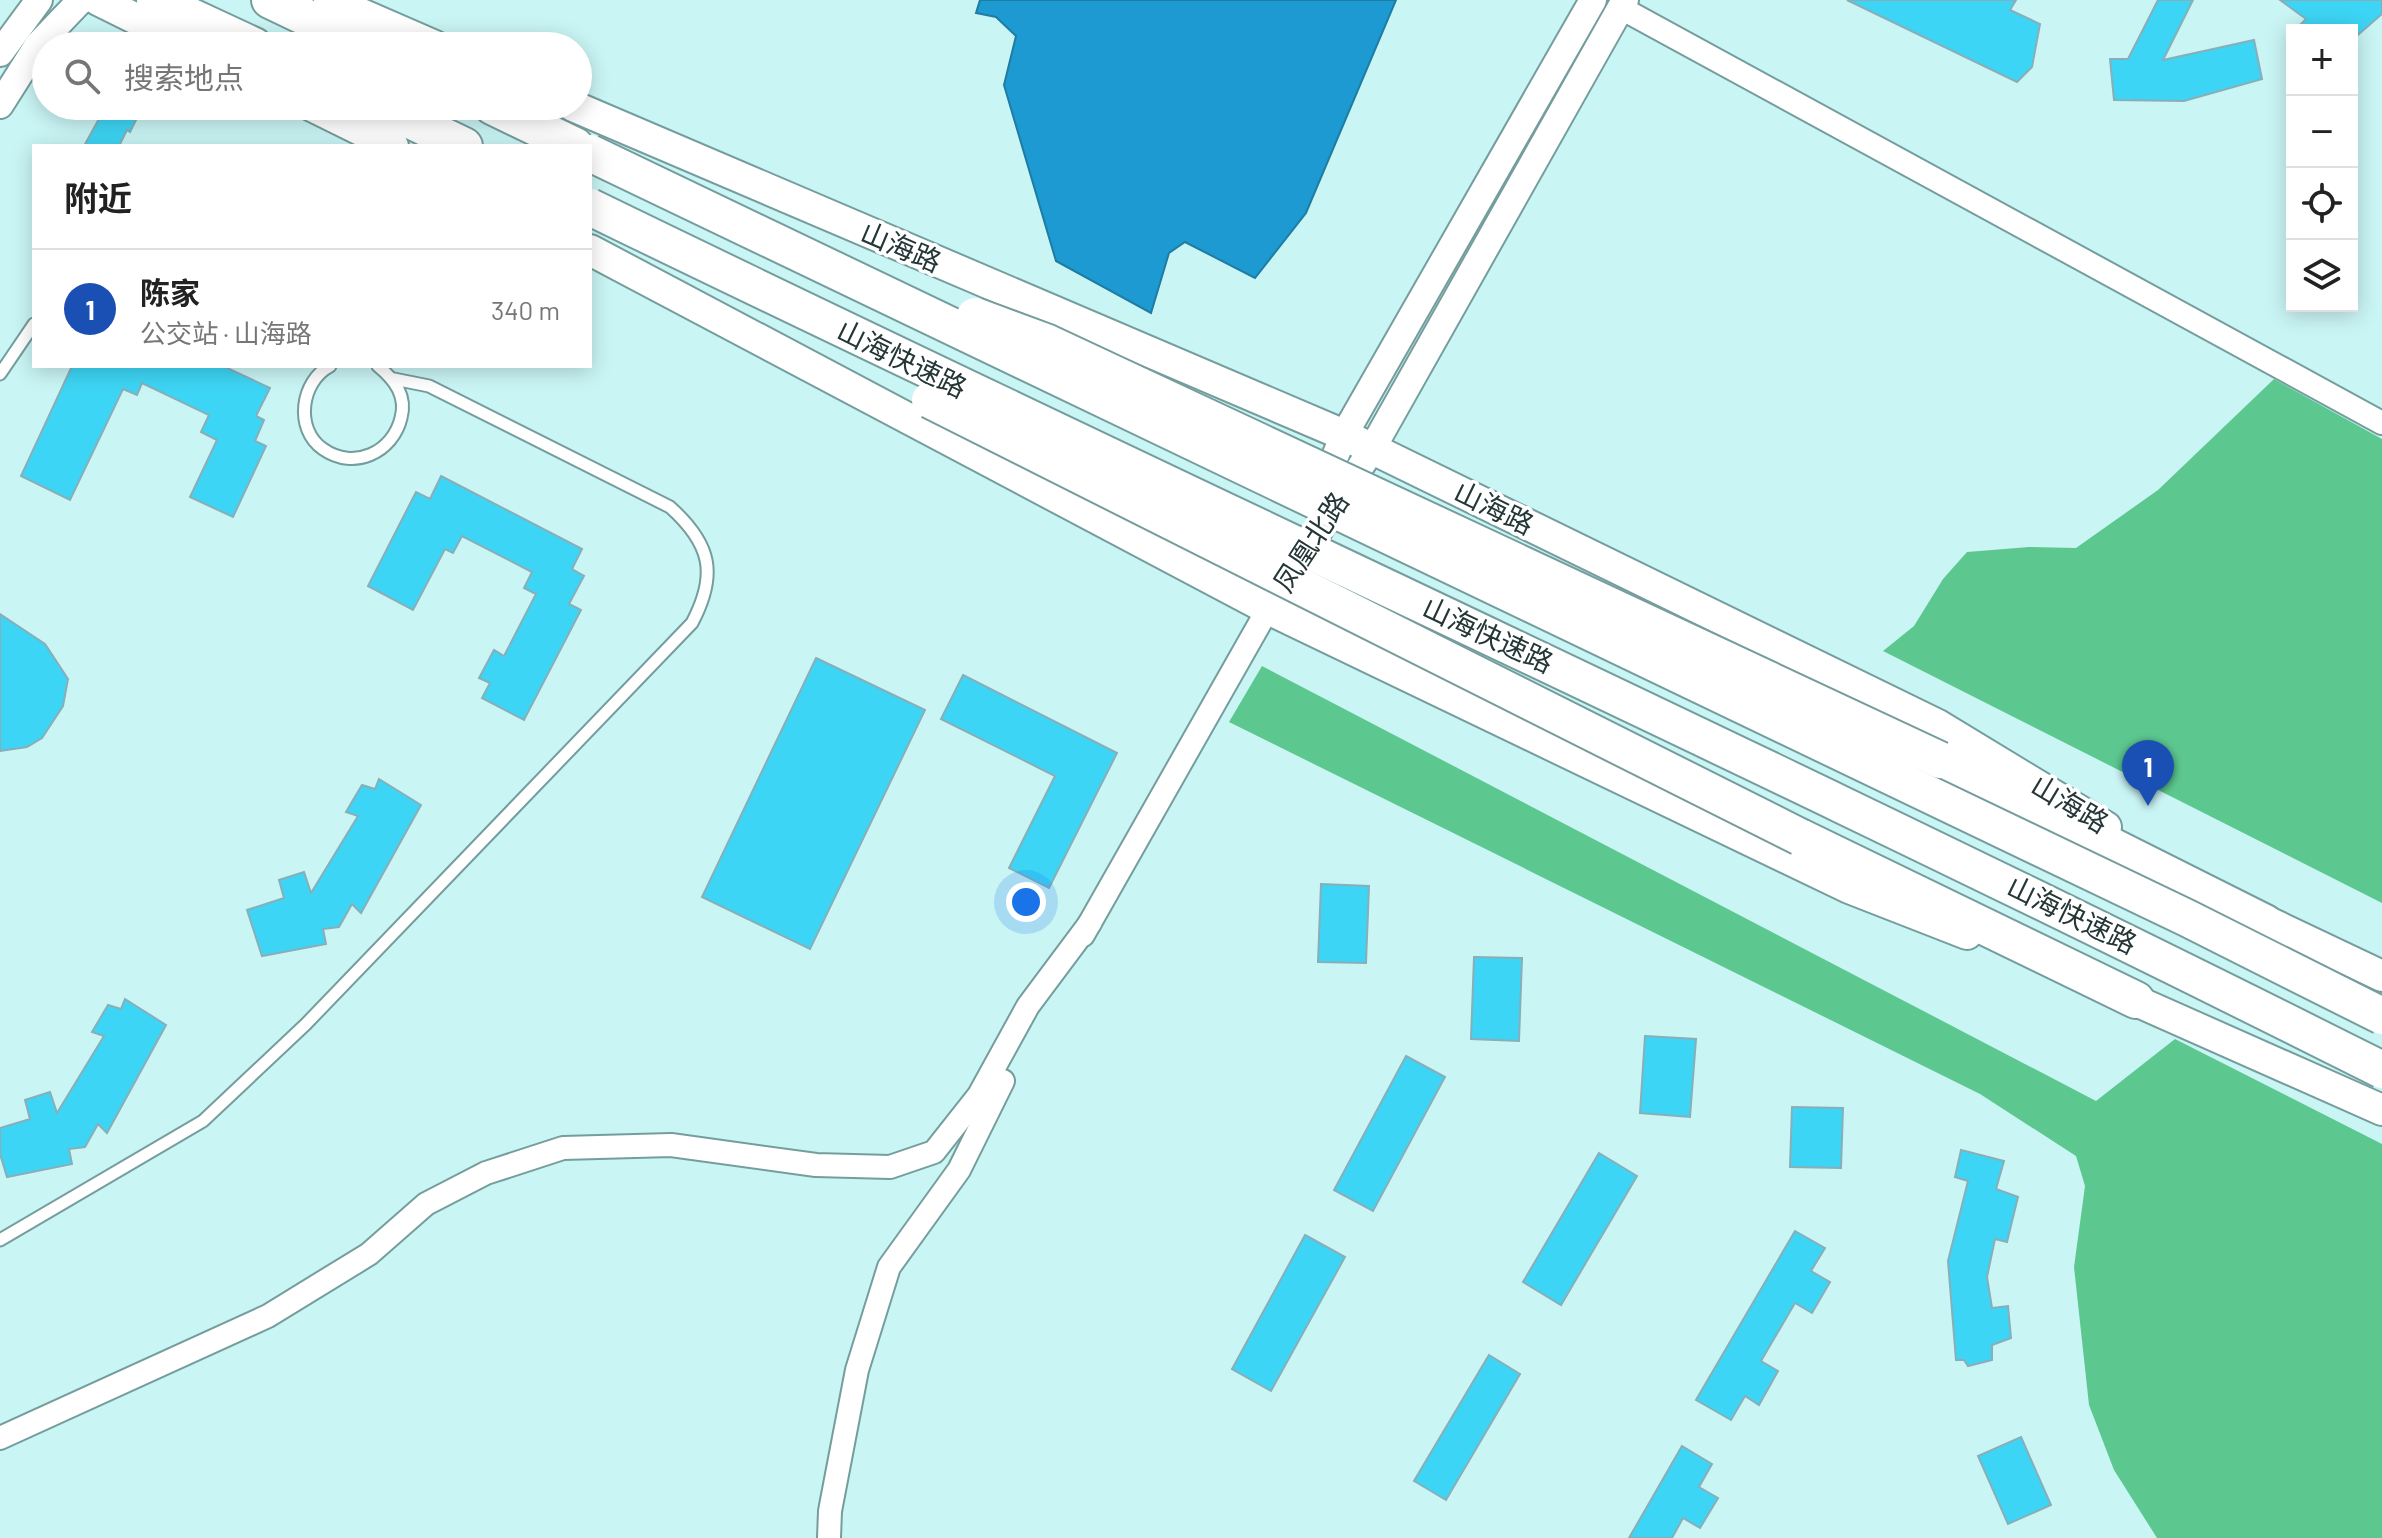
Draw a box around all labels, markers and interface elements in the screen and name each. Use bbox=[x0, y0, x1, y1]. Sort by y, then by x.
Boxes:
map controls bbox=[2286, 24, 2358, 312]
button: + bbox=[2286, 24, 2358, 96]
search box bbox=[32, 32, 592, 120]
icon: search bbox=[60, 54, 104, 98]
text: 搜索地点 bbox=[124, 59, 244, 95]
button: − bbox=[2286, 96, 2358, 168]
button: locate bbox=[2286, 168, 2358, 240]
text: 附近 bbox=[64, 177, 132, 218]
street label: 山海路 bbox=[856, 214, 947, 278]
button: layers bbox=[2286, 240, 2358, 312]
text: 陈家 bbox=[140, 274, 200, 310]
text: 1 bbox=[85, 294, 95, 325]
text: 340 m bbox=[491, 294, 560, 325]
street label: 山海快速路 bbox=[832, 312, 973, 404]
text: 公交站 · 山海路 bbox=[140, 317, 312, 348]
street label: 山海路 bbox=[1449, 473, 1540, 541]
street label: 凤凰北路 bbox=[1265, 485, 1355, 598]
street label: 山海快速路 bbox=[1418, 589, 1559, 679]
pin: 1 bbox=[2122, 740, 2174, 806]
street label: 山海路 bbox=[2026, 767, 2115, 839]
street label: 山海快速路 bbox=[2002, 868, 2143, 960]
your location bbox=[1006, 882, 1046, 922]

